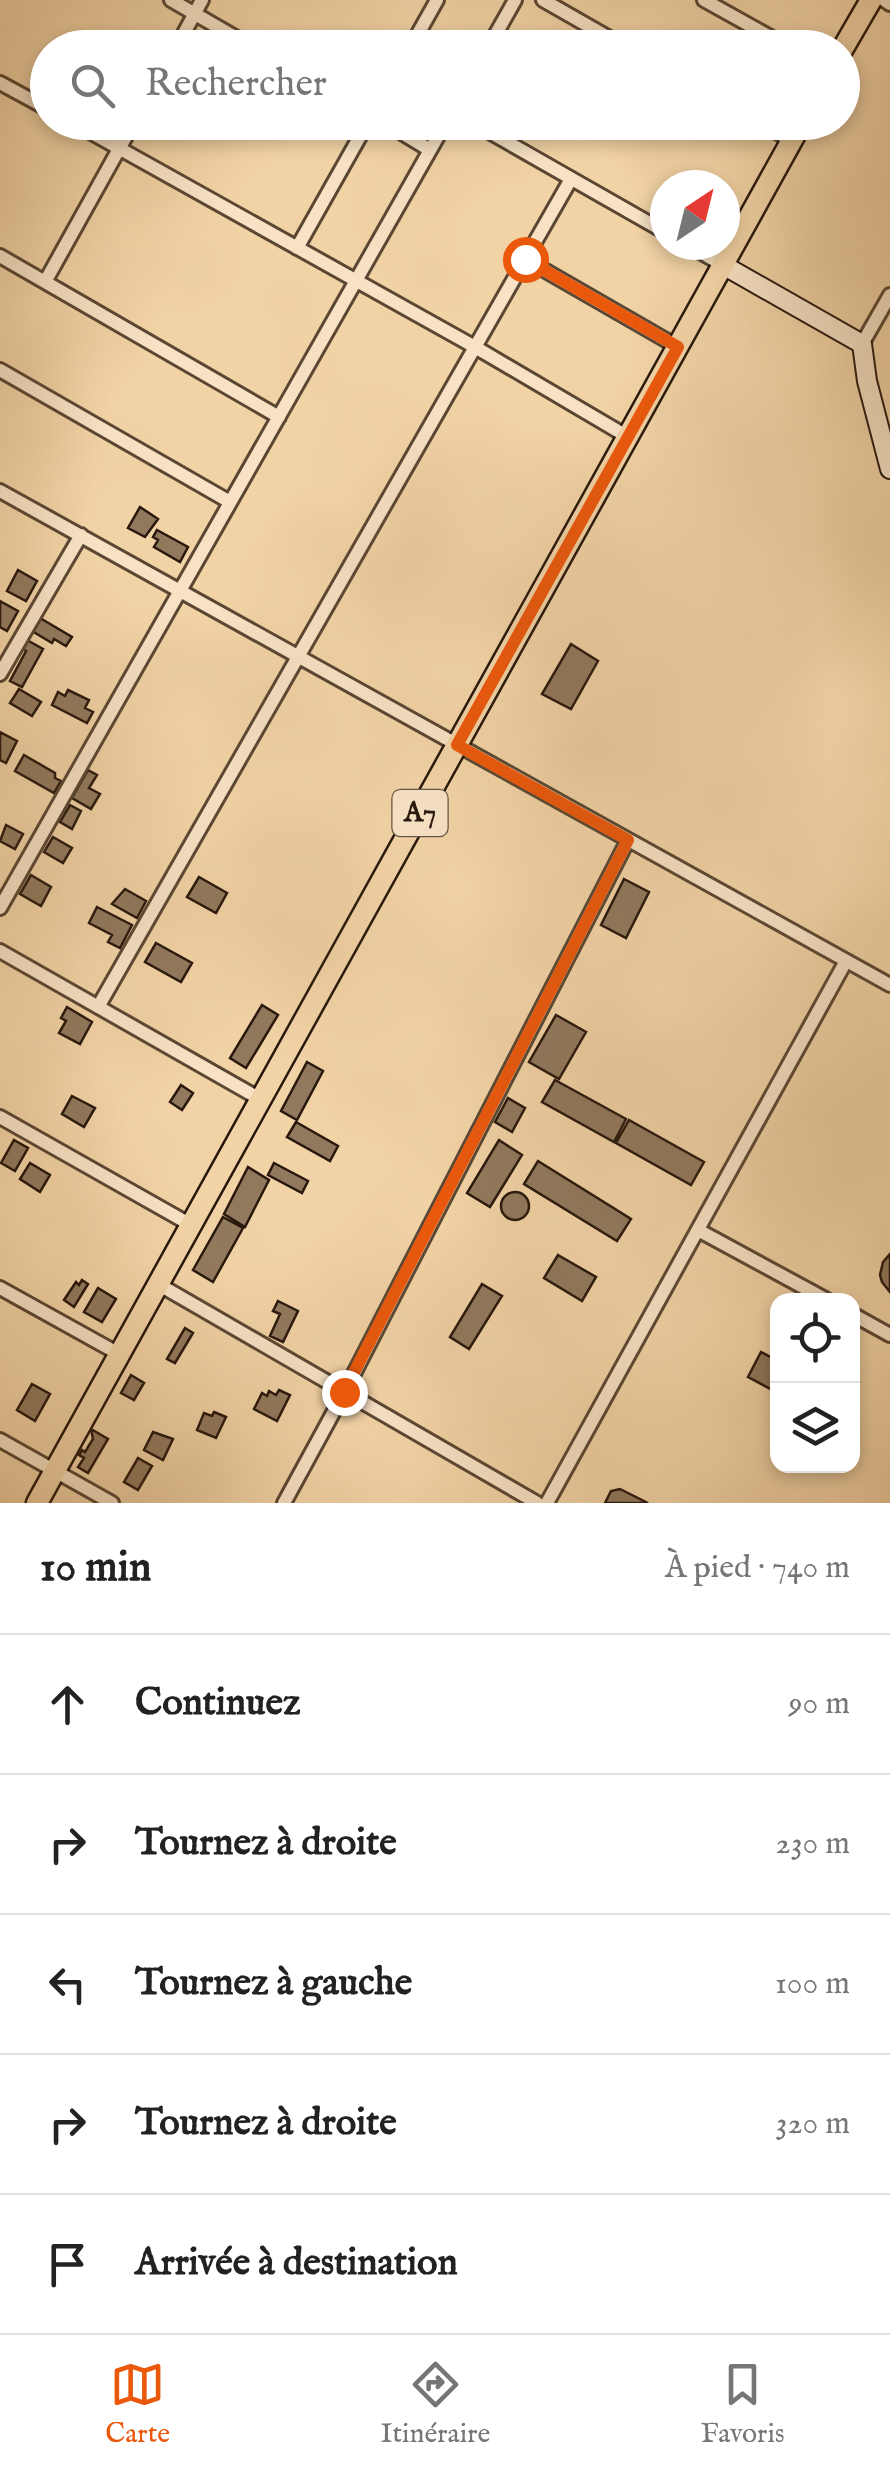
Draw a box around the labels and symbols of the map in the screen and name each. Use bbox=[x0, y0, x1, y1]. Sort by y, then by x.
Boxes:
north arrow bbox=[650, 170, 740, 260]
route start bbox=[503, 237, 549, 283]
road number: A7 bbox=[392, 790, 448, 836]
route end bbox=[322, 1370, 368, 1416]

